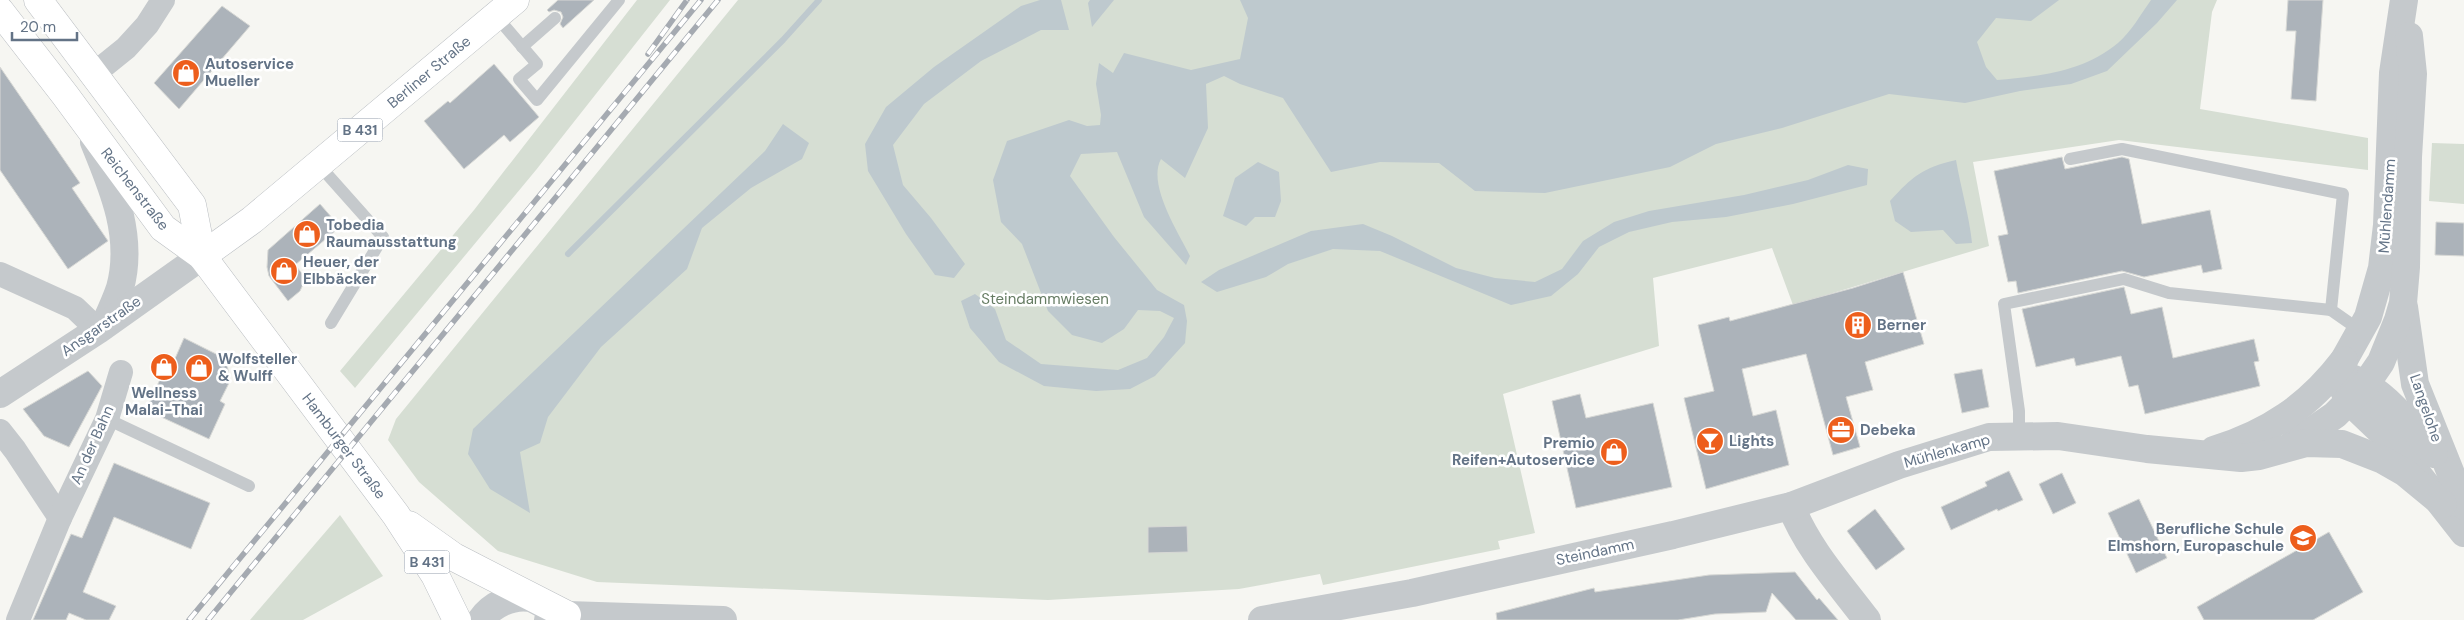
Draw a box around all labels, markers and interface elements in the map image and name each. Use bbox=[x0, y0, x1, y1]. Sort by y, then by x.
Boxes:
scale bar bbox=[12, 10, 78, 42]
text: 20 m bbox=[20, 17, 56, 37]
street label: Berliner Straße bbox=[383, 31, 475, 113]
place label: Autoservice Mueller bbox=[205, 54, 294, 91]
shop icon: Autoservice Mueller bbox=[171, 58, 201, 88]
road number: B 431 bbox=[338, 118, 382, 142]
street label: Reichenstraße bbox=[96, 143, 174, 235]
street label: Mühlendamm bbox=[2374, 158, 2400, 254]
place label: Tobedia Raumausstattung bbox=[326, 215, 457, 252]
shop icon: Tobedia Raumausstattung bbox=[292, 219, 322, 249]
place label: Heuer, der Elbbäcker bbox=[303, 252, 379, 289]
shop icon: Heuer, der Elbbäcker bbox=[269, 256, 299, 286]
park label: Steindammwiesen bbox=[981, 289, 1109, 309]
street label: Ansgarstraße bbox=[57, 291, 145, 361]
building icon: Berner bbox=[1843, 310, 1873, 340]
place label: Berner bbox=[1877, 315, 1926, 335]
place label: Wolfsteller & Wulff bbox=[218, 349, 297, 386]
shop icon: Wellness Malai-Thai bbox=[149, 352, 179, 382]
shop icon: Wolfsteller & Wulff bbox=[184, 353, 214, 383]
street label: Langelohe bbox=[2405, 371, 2447, 445]
place label: Wellness Malai-Thai bbox=[125, 383, 203, 420]
street label: Hamburger Straße bbox=[298, 389, 390, 503]
street label: An der Bahn bbox=[66, 402, 118, 488]
office icon: Debeka bbox=[1826, 415, 1856, 445]
place label: Debeka bbox=[1860, 420, 1916, 440]
bar icon: Lights bbox=[1695, 426, 1725, 456]
street label: Mühlenkamp bbox=[1902, 429, 1992, 473]
place label: Lights bbox=[1729, 431, 1774, 451]
place label: Premio Reifen+Autoservice bbox=[1452, 433, 1595, 470]
shop icon: Premio Reifen+Autoservice bbox=[1599, 437, 1629, 467]
place label: Berufliche Schule Elmshorn, Europaschule bbox=[2108, 519, 2284, 556]
school or university icon: Berufliche Schule Elmshorn, Europaschule bbox=[2288, 523, 2318, 553]
street label: Steindamm bbox=[1554, 534, 1636, 570]
road number: B 431 bbox=[404, 550, 450, 574]

